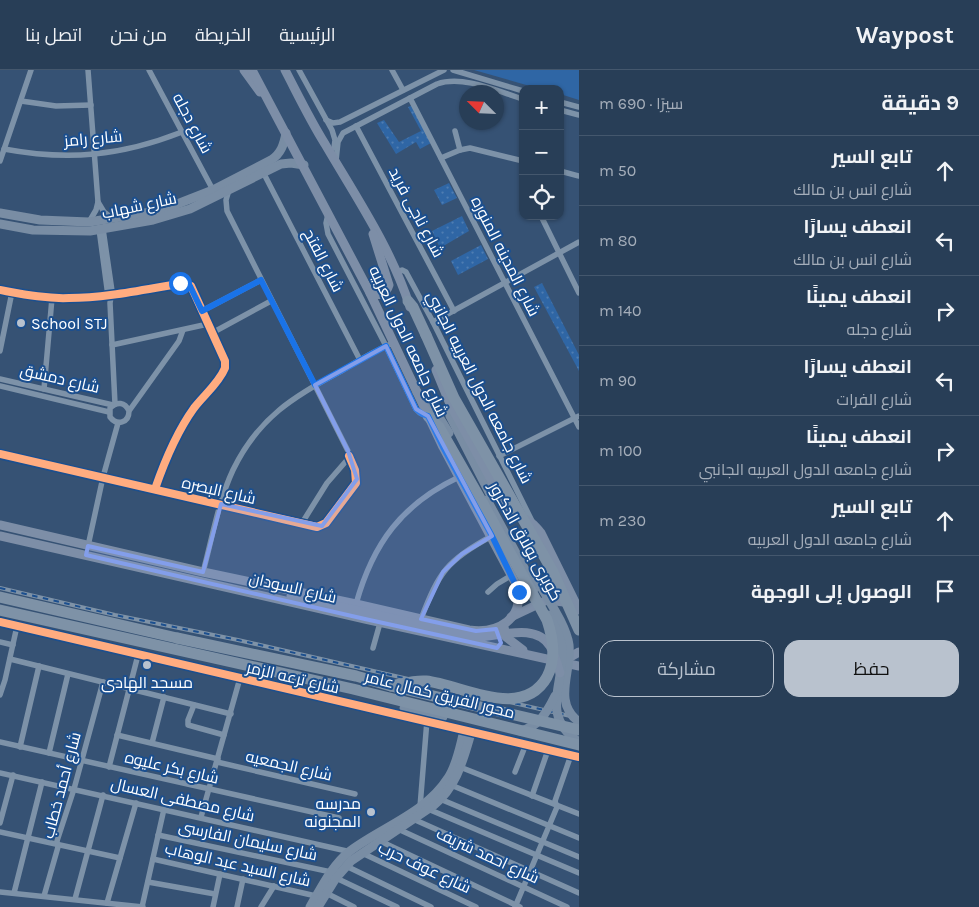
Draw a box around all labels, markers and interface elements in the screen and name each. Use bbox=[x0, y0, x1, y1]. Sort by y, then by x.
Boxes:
text: Waypost bbox=[856, 21, 954, 49]
text: اتصل بنا bbox=[25, 24, 82, 46]
text: من نحن bbox=[110, 24, 167, 46]
text: الخريطة bbox=[195, 24, 251, 46]
text: الرئيسية bbox=[279, 24, 336, 46]
north arrow bbox=[459, 85, 504, 130]
map controls bbox=[519, 85, 564, 220]
button: + bbox=[519, 85, 564, 130]
street label: شارع دجله bbox=[167, 90, 216, 158]
text: 9 دقيقة bbox=[882, 91, 959, 115]
text: سيرًا · 690 m bbox=[599, 94, 683, 113]
street label: شارع رامز bbox=[62, 126, 123, 153]
button: − bbox=[519, 130, 564, 175]
text: تابع السير bbox=[832, 146, 912, 168]
icon: ahead bbox=[931, 157, 959, 185]
text: 50 m bbox=[599, 161, 636, 180]
street label: شارع ناجى فريد bbox=[383, 164, 448, 261]
button: locate bbox=[519, 175, 564, 220]
text: شارع انس بن مالك bbox=[793, 180, 912, 199]
street label: شارع شهاب bbox=[100, 188, 179, 225]
street label: شارع المدينه المنوره bbox=[465, 193, 544, 320]
text: انعطف يسارًا bbox=[804, 216, 912, 238]
street label: شارع الفتح bbox=[298, 225, 348, 296]
icon: left bbox=[931, 227, 959, 255]
text: 80 m bbox=[599, 231, 637, 250]
text: شارع انس بن مالك bbox=[793, 250, 912, 269]
street label: شارع جامعه الدول العربيه bbox=[363, 263, 452, 420]
route start bbox=[169, 272, 192, 295]
text: انعطف يمينًا bbox=[806, 286, 912, 308]
street label: شارع جامعه الدول العربيه الجانبي bbox=[419, 288, 536, 488]
icon: right bbox=[931, 297, 959, 325]
text: 140 m bbox=[599, 301, 642, 320]
place label: School STJ bbox=[31, 314, 107, 333]
marker: School STJ bbox=[15, 317, 27, 329]
text: شارع دجله bbox=[846, 320, 912, 339]
text: انعطف يسارًا bbox=[804, 356, 912, 378]
street label: شارع دمشق bbox=[18, 360, 101, 399]
icon: left bbox=[931, 367, 959, 395]
text: 90 m bbox=[599, 371, 637, 390]
text: شارع الفرات bbox=[837, 390, 912, 409]
text: انعطف يمينًا bbox=[806, 426, 912, 448]
icon: right bbox=[931, 437, 959, 465]
text: 100 m bbox=[599, 441, 642, 460]
text: شارع جامعه الدول العربيه الجانبي bbox=[699, 460, 912, 479]
street label: شارع البصره bbox=[180, 473, 258, 510]
street label: كوبرى بولاق الدكرور bbox=[484, 478, 566, 604]
text: تابع السير bbox=[832, 496, 912, 518]
icon: ahead bbox=[931, 507, 959, 535]
text: 230 m bbox=[599, 511, 646, 530]
text: شارع جامعه الدول العربيه bbox=[748, 530, 912, 549]
street label: شارع السودان bbox=[247, 568, 338, 609]
icon: arrive bbox=[931, 577, 959, 605]
route end bbox=[508, 581, 531, 604]
text: الوصول إلى الوجهة bbox=[751, 581, 912, 603]
button: مشاركة bbox=[599, 640, 774, 697]
button: حفظ bbox=[784, 640, 959, 697]
street label: شارع ترعه الزمر bbox=[243, 657, 341, 699]
marker: مسجد الهادى bbox=[141, 659, 153, 671]
street label: محور الفريق كمال عامر bbox=[362, 666, 517, 723]
place label: مسجد الهادى bbox=[101, 673, 193, 693]
street label: شارع أحمد خطاب bbox=[38, 730, 87, 841]
street label: شارع الجمعيه bbox=[243, 746, 334, 787]
street label: شارع بكر عليوه bbox=[123, 747, 221, 789]
street label: شارع مصطفى العسال bbox=[109, 774, 257, 827]
place label: مدرسه المجنونه bbox=[304, 794, 361, 831]
marker: مدرسه المجنونه bbox=[365, 806, 377, 818]
street label: شارع سليمان الفارسى bbox=[176, 817, 319, 866]
street label: شارع احمد شريف bbox=[432, 823, 542, 889]
street label: شارع السيد عبد الوهاب bbox=[163, 838, 313, 892]
street label: شارع عوف حرب bbox=[375, 838, 474, 899]

